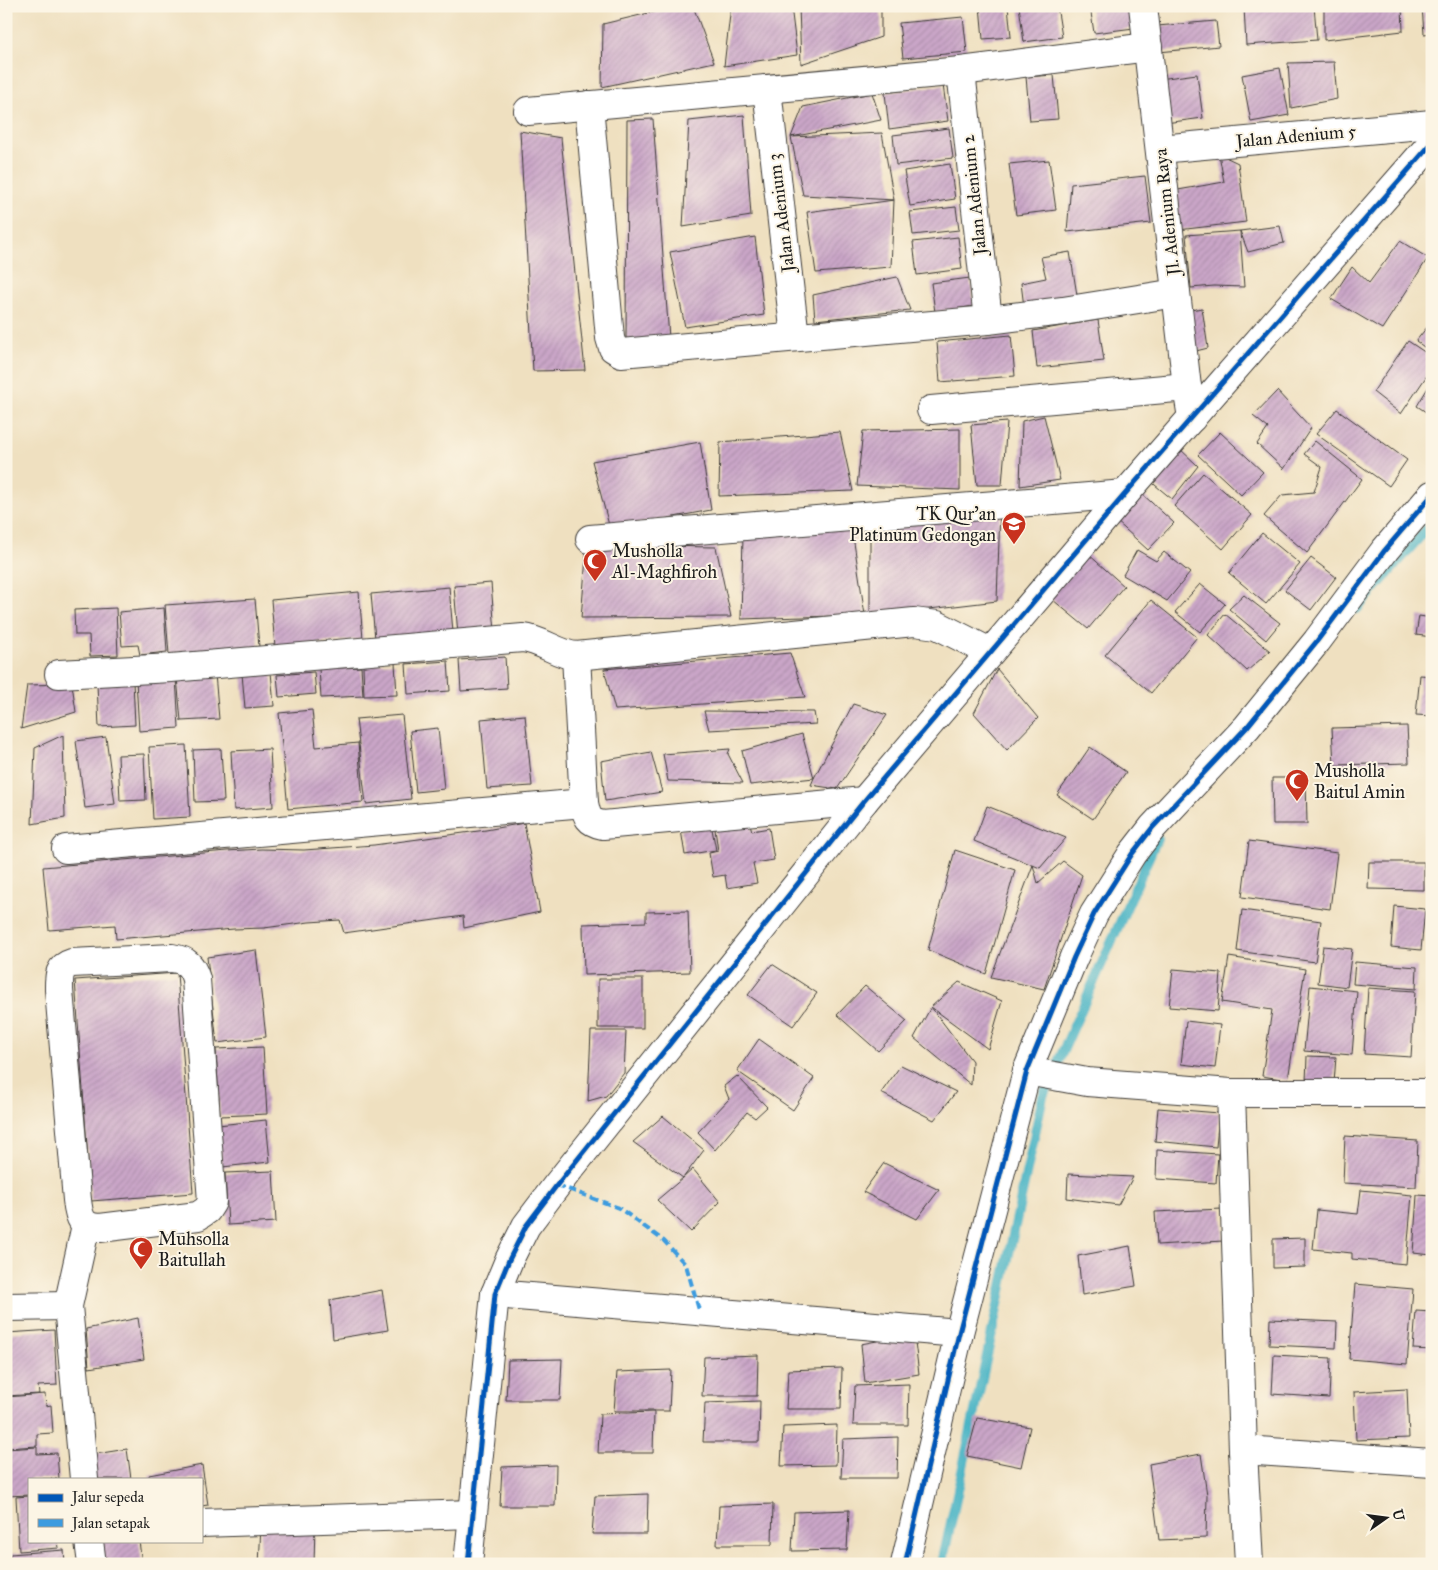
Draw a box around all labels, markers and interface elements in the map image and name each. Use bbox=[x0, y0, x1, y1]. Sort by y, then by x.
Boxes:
street label: Jalan Adenium 5 bbox=[1233, 120, 1358, 153]
street label: Jalan Adenium 2 bbox=[957, 133, 992, 258]
street label: Jl. Adenium Raya bbox=[1149, 147, 1186, 279]
street label: Jalan Adenium 3 bbox=[763, 152, 800, 276]
place label: TK Qur'an Platinum Gedongan bbox=[849, 503, 996, 547]
school or university icon: TK Qur'an Platinum Gedongan bbox=[1001, 511, 1027, 545]
place label: Musholla Al-Maghfiroh bbox=[611, 540, 717, 584]
mosque icon: Musholla Al-Maghfiroh bbox=[582, 548, 608, 582]
place label: Musholla Baitul Amin bbox=[1314, 760, 1405, 803]
mosque icon: Musholla Baitul Amin bbox=[1284, 768, 1310, 802]
place label: Muhsolla Baitullah bbox=[158, 1228, 229, 1271]
mosque icon: Muhsolla Baitullah bbox=[128, 1236, 154, 1270]
legend bbox=[28, 1478, 202, 1542]
text: Jalur sepeda bbox=[70, 1488, 145, 1507]
north arrow bbox=[1360, 1492, 1410, 1542]
text: U bbox=[1389, 1508, 1408, 1523]
text: Jalan setapak bbox=[70, 1514, 150, 1533]

